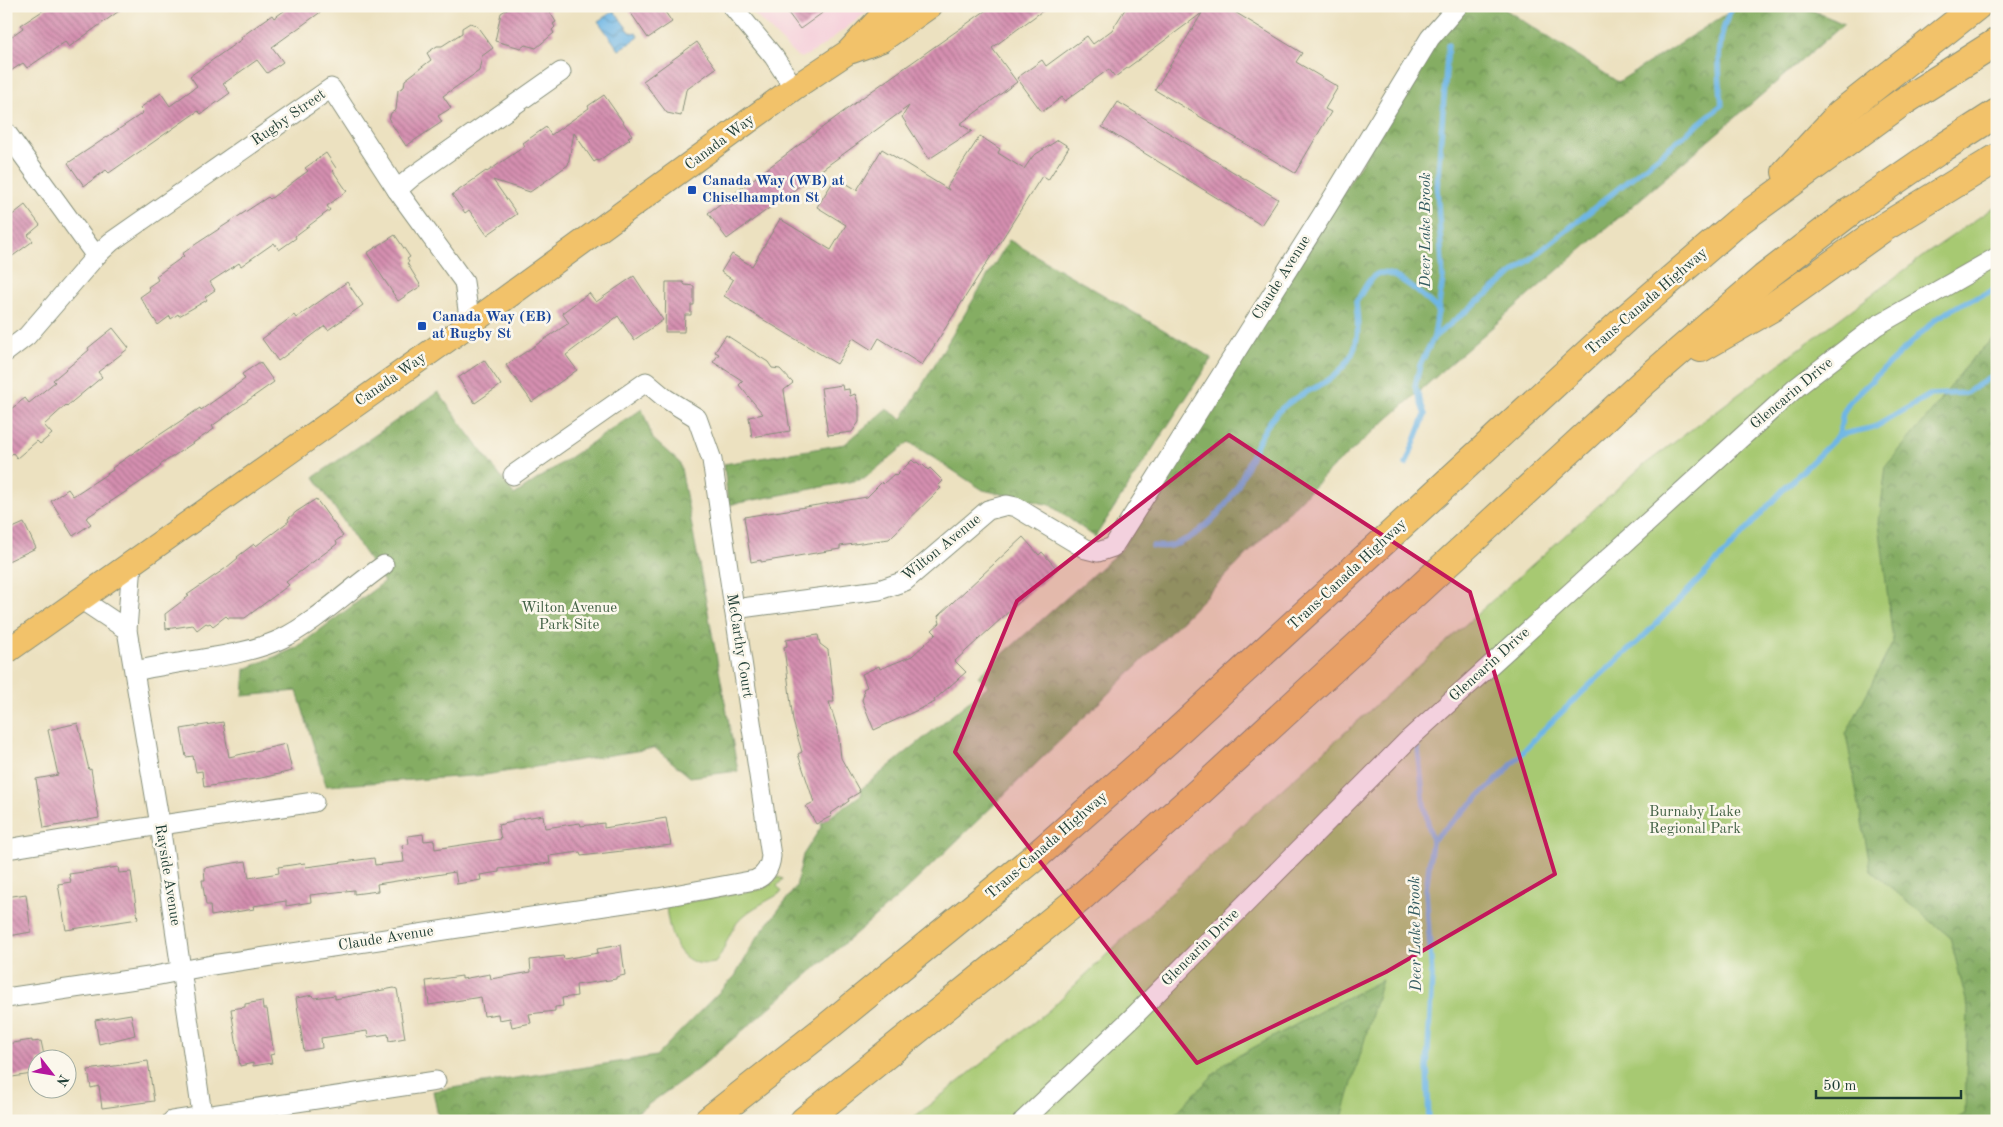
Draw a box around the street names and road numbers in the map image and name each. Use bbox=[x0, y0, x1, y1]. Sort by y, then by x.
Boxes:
street label: Rugby Street bbox=[249, 87, 329, 149]
street label: Canada Way bbox=[683, 112, 757, 174]
street label: Claude Avenue bbox=[1250, 233, 1314, 323]
street label: Trans-Canada Highway bbox=[1583, 245, 1711, 359]
street label: Canada Way bbox=[353, 350, 429, 410]
street label: Glencarin Drive bbox=[1748, 355, 1836, 433]
street label: Wilton Avenue bbox=[900, 512, 984, 584]
street label: Trans-Canada Highway bbox=[1286, 517, 1410, 633]
street label: McCarthy Court bbox=[723, 593, 755, 699]
street label: Glencarin Drive bbox=[1447, 625, 1533, 705]
street label: Trans-Canada Highway bbox=[983, 789, 1111, 903]
street label: Rayside Avenue bbox=[152, 823, 182, 927]
street label: Glencarin Drive bbox=[1160, 906, 1243, 989]
street label: Claude Avenue bbox=[337, 924, 435, 954]

